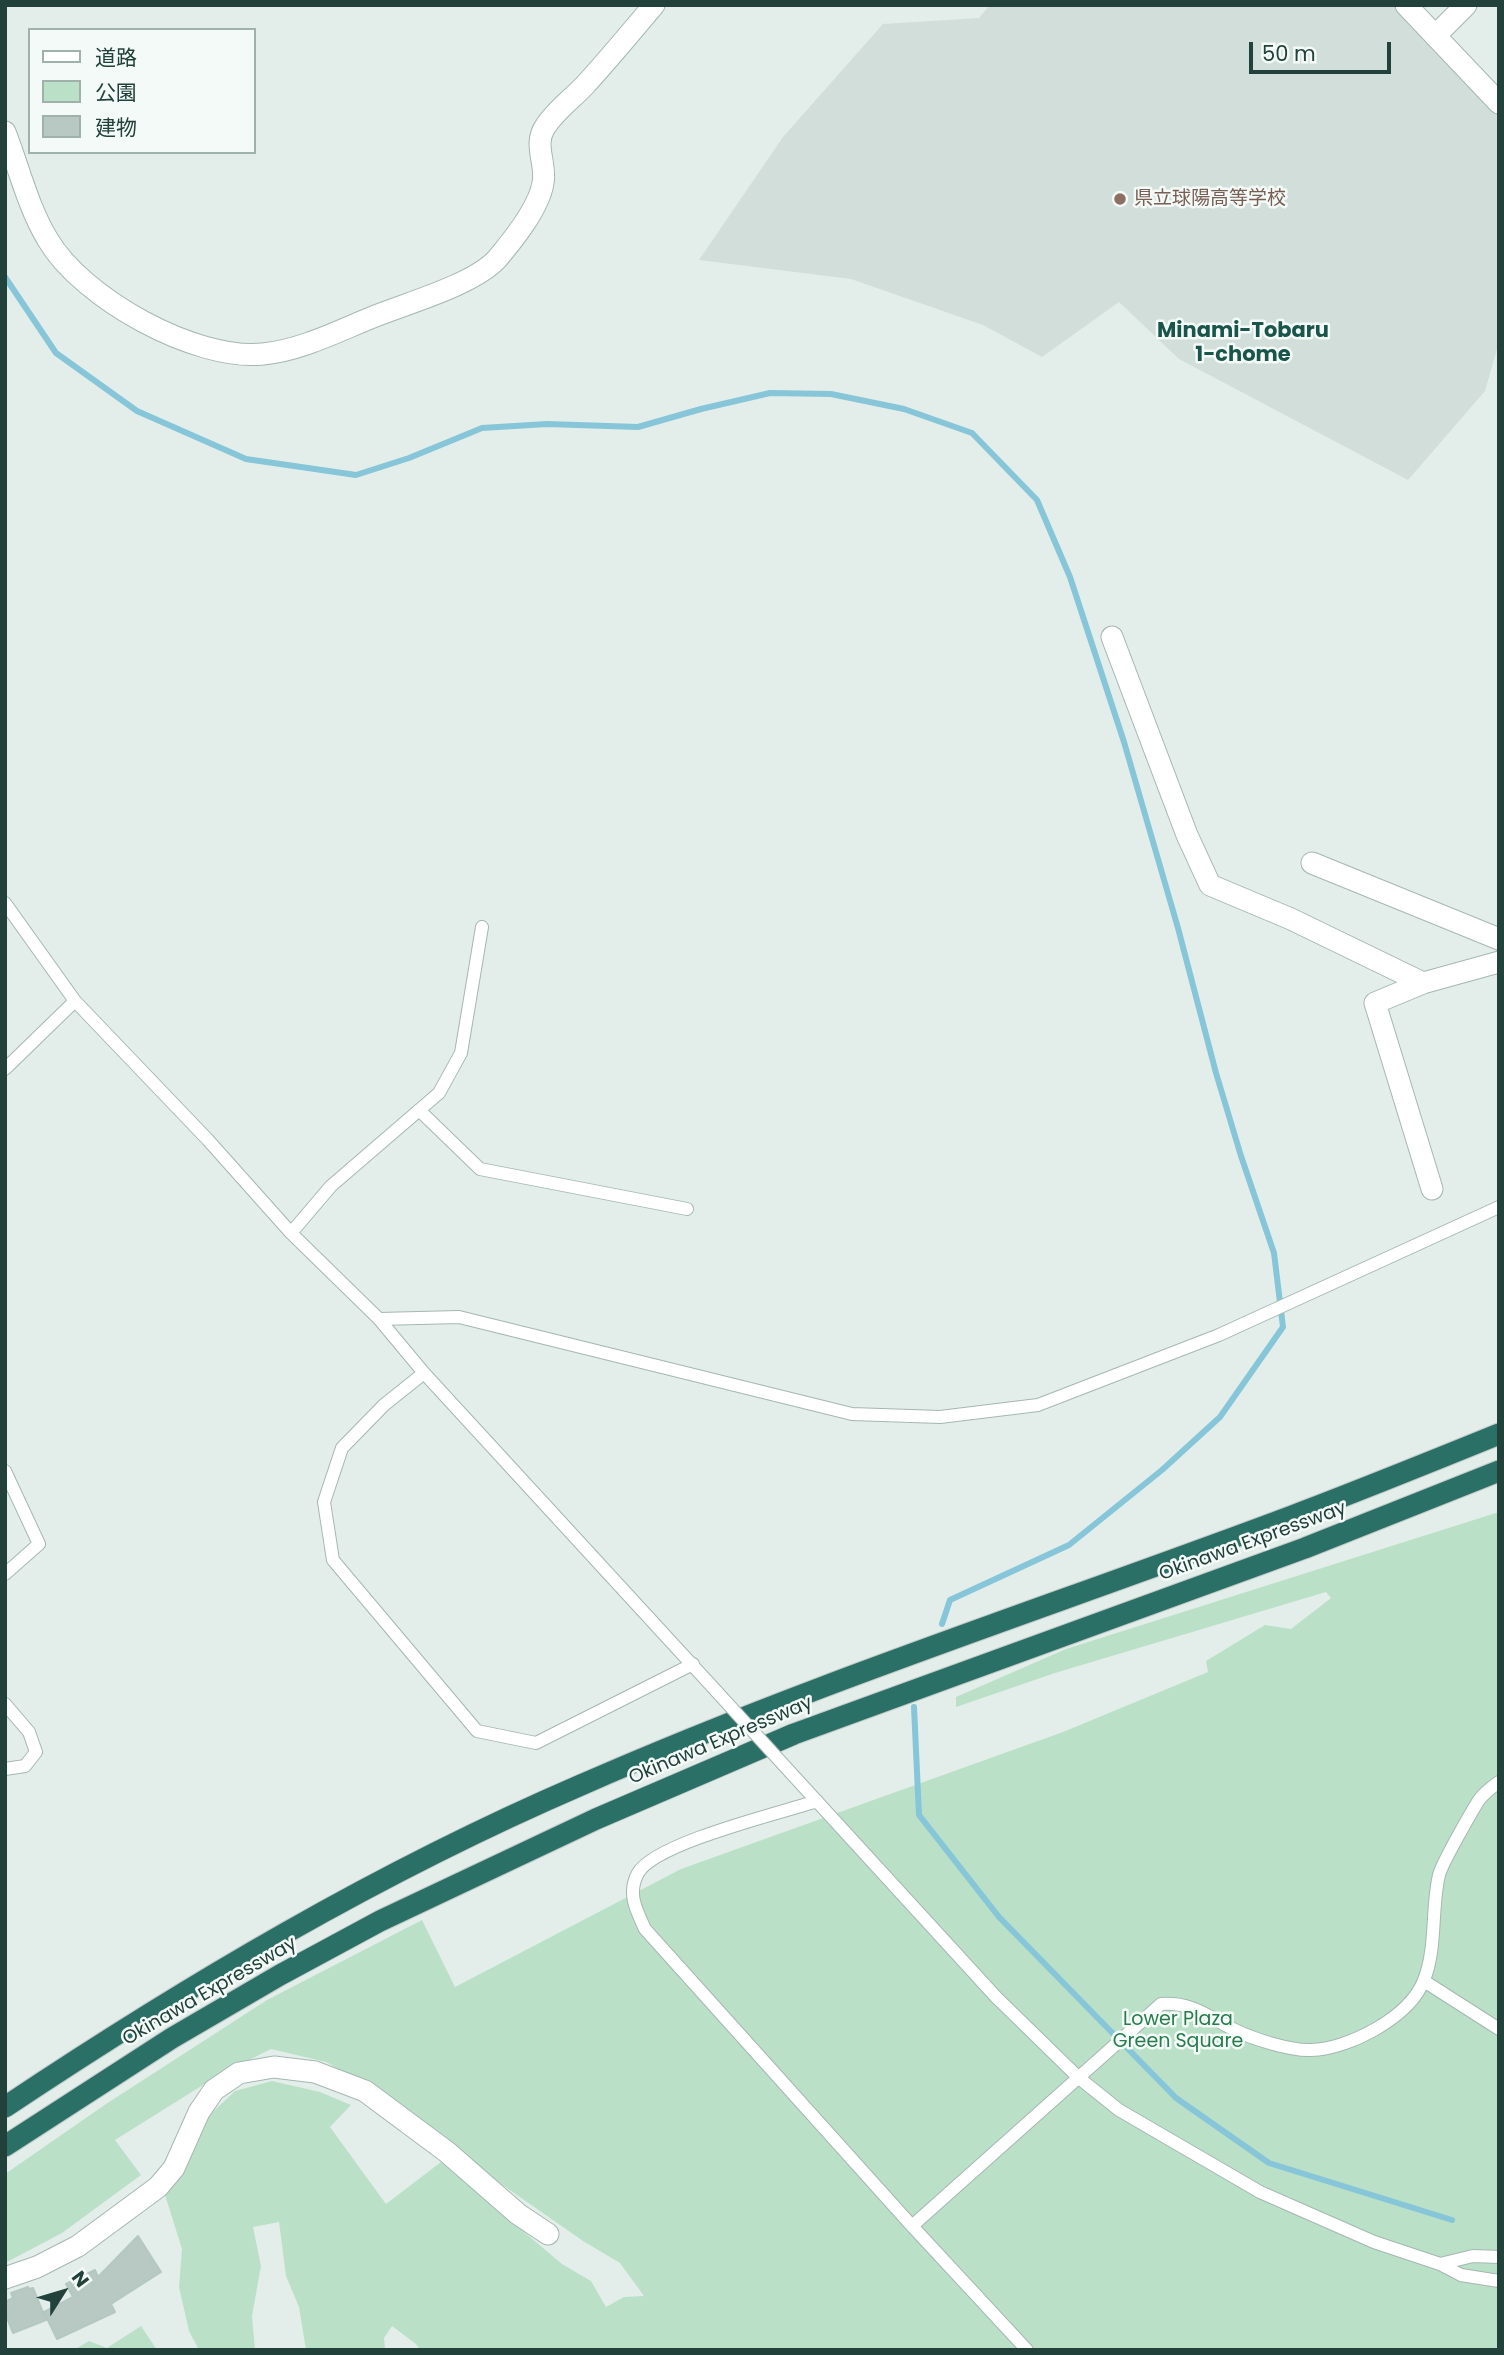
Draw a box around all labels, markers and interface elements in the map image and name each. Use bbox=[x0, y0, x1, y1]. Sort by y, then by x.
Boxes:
legend bbox=[28, 28, 256, 154]
scale bar bbox=[1252, 28, 1394, 72]
text: 50 m bbox=[1262, 39, 1316, 68]
text: 道路 bbox=[95, 43, 137, 72]
text: 公園 bbox=[95, 78, 137, 107]
text: 建物 bbox=[95, 113, 137, 142]
place label: 県立球陽高等学校 bbox=[1134, 188, 1286, 210]
marker: 県立球陽高等学校 bbox=[1112, 191, 1128, 207]
district label: Minami-Tobaru 1-chome bbox=[1157, 319, 1329, 369]
street label: Okinawa Expressway bbox=[1156, 1498, 1350, 1586]
street label: Okinawa Expressway bbox=[626, 1692, 816, 1790]
street label: Okinawa Expressway bbox=[119, 1933, 301, 2051]
park label: Lower Plaza Green Square bbox=[1113, 2009, 1243, 2053]
north arrow bbox=[28, 2257, 98, 2327]
text: N bbox=[65, 2265, 95, 2293]

